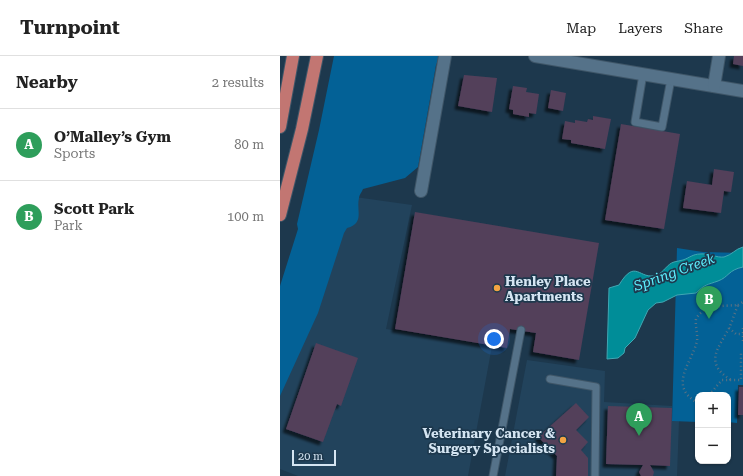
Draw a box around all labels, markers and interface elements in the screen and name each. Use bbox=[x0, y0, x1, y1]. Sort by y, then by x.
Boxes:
text: Turnpoint bbox=[20, 16, 120, 39]
text: Map bbox=[566, 20, 596, 36]
text: Layers bbox=[618, 20, 662, 36]
text: Share bbox=[684, 20, 723, 36]
text: Nearby bbox=[16, 72, 78, 92]
text: 2 results bbox=[212, 75, 264, 90]
text: O’Malley’s Gym bbox=[54, 128, 171, 146]
text: A bbox=[24, 137, 34, 152]
text: 80 m bbox=[234, 137, 264, 152]
text: Sports bbox=[54, 146, 95, 161]
text: Scott Park bbox=[54, 200, 134, 218]
text: B bbox=[24, 209, 34, 224]
text: 100 m bbox=[227, 209, 264, 224]
text: Park bbox=[54, 218, 83, 233]
water label: Spring Creek bbox=[630, 250, 717, 294]
place label: Henley Place Apartments bbox=[505, 274, 591, 304]
marker: Henley Place Apartments bbox=[492, 283, 502, 293]
pin: B bbox=[696, 286, 722, 319]
your location bbox=[484, 329, 504, 349]
map controls bbox=[695, 392, 731, 464]
button: + bbox=[695, 392, 731, 428]
pin: A bbox=[626, 403, 652, 436]
place label: Veterinary Cancer & Surgery Specialists bbox=[423, 426, 555, 456]
button: − bbox=[695, 428, 731, 464]
marker: Veterinary Cancer & Surgery Specialists bbox=[558, 435, 568, 445]
scale bar bbox=[292, 448, 336, 467]
text: 20 m bbox=[298, 450, 323, 463]

